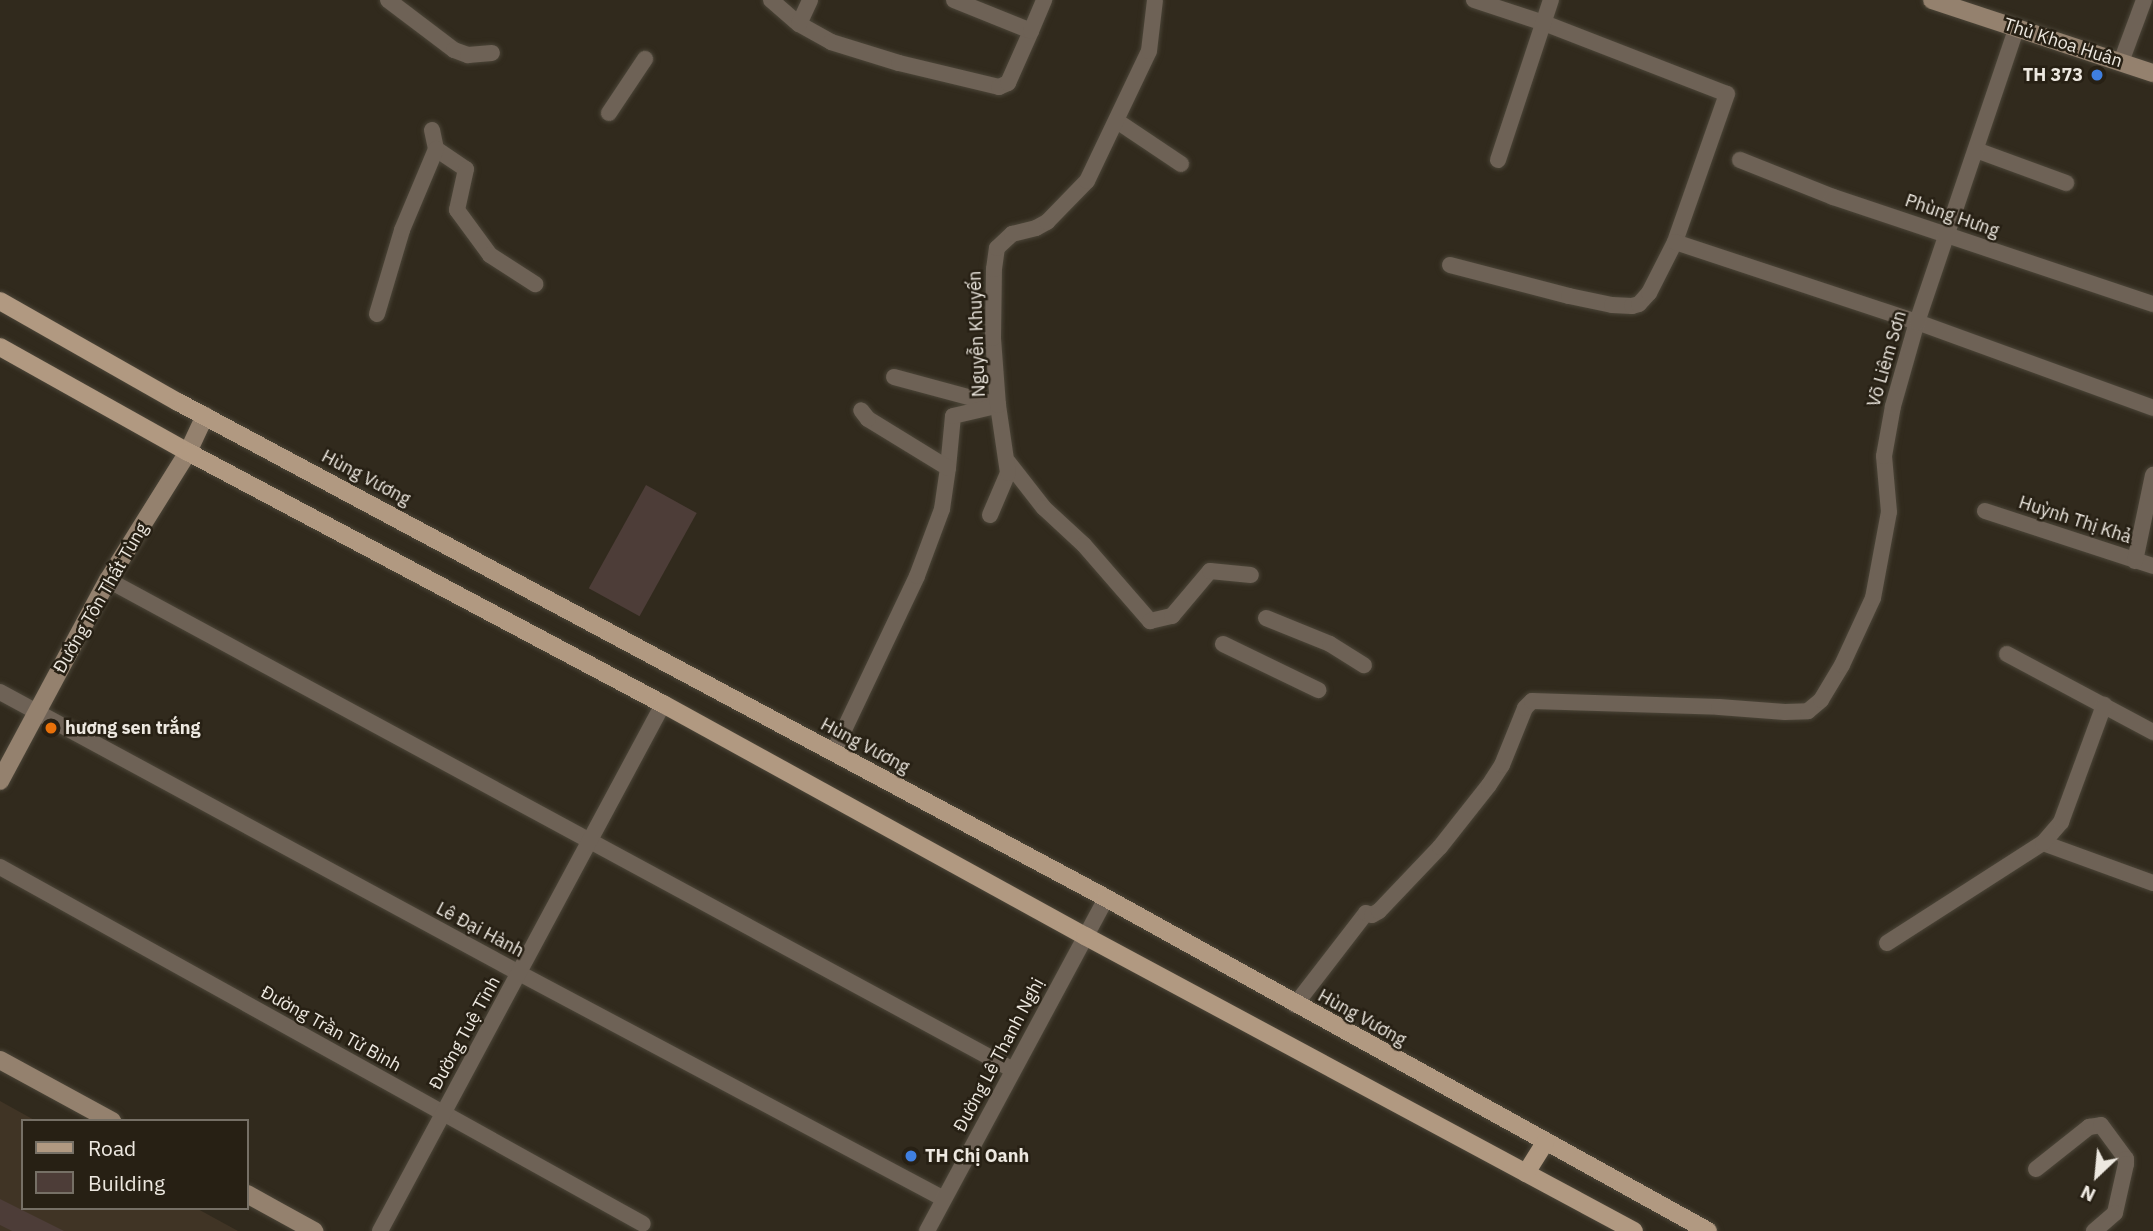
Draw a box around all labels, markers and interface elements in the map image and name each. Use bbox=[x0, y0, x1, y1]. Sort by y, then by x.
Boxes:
street label: Thủ Khoa Huân bbox=[2001, 14, 2125, 72]
place label: TH 373 bbox=[2023, 64, 2083, 86]
marker: TH 373 bbox=[2089, 67, 2105, 83]
street label: Phùng Hưng bbox=[1902, 190, 2002, 242]
street label: Nguyễn Khuyến bbox=[964, 270, 990, 398]
street label: Võ Liêm Sơn bbox=[1863, 309, 1911, 409]
street label: Hùng Vương bbox=[318, 446, 414, 510]
street label: Huỳnh Thị Khả bbox=[2016, 492, 2134, 548]
street label: Đường Tôn Thất Tùng bbox=[49, 519, 153, 677]
street label: Hùng Vương bbox=[817, 714, 913, 778]
place label: hương sen trắng bbox=[65, 717, 201, 739]
marker: hương sen trắng bbox=[43, 720, 59, 736]
street label: Lê Đại Hành bbox=[432, 898, 528, 962]
street label: Đường Tuệ Tĩnh bbox=[425, 973, 505, 1093]
street label: Đường Lê Thanh Nghị bbox=[949, 974, 1049, 1136]
street label: Đường Trần Tử Bình bbox=[257, 981, 405, 1077]
street label: Hùng Vương bbox=[1314, 985, 1410, 1051]
legend bbox=[21, 1119, 248, 1210]
text: Road bbox=[88, 1134, 136, 1162]
north arrow bbox=[2062, 1140, 2132, 1210]
place label: TH Chị Oanh bbox=[925, 1145, 1029, 1167]
marker: TH Chị Oanh bbox=[903, 1148, 919, 1164]
text: Building bbox=[88, 1169, 165, 1197]
text: N bbox=[2076, 1180, 2099, 1208]

